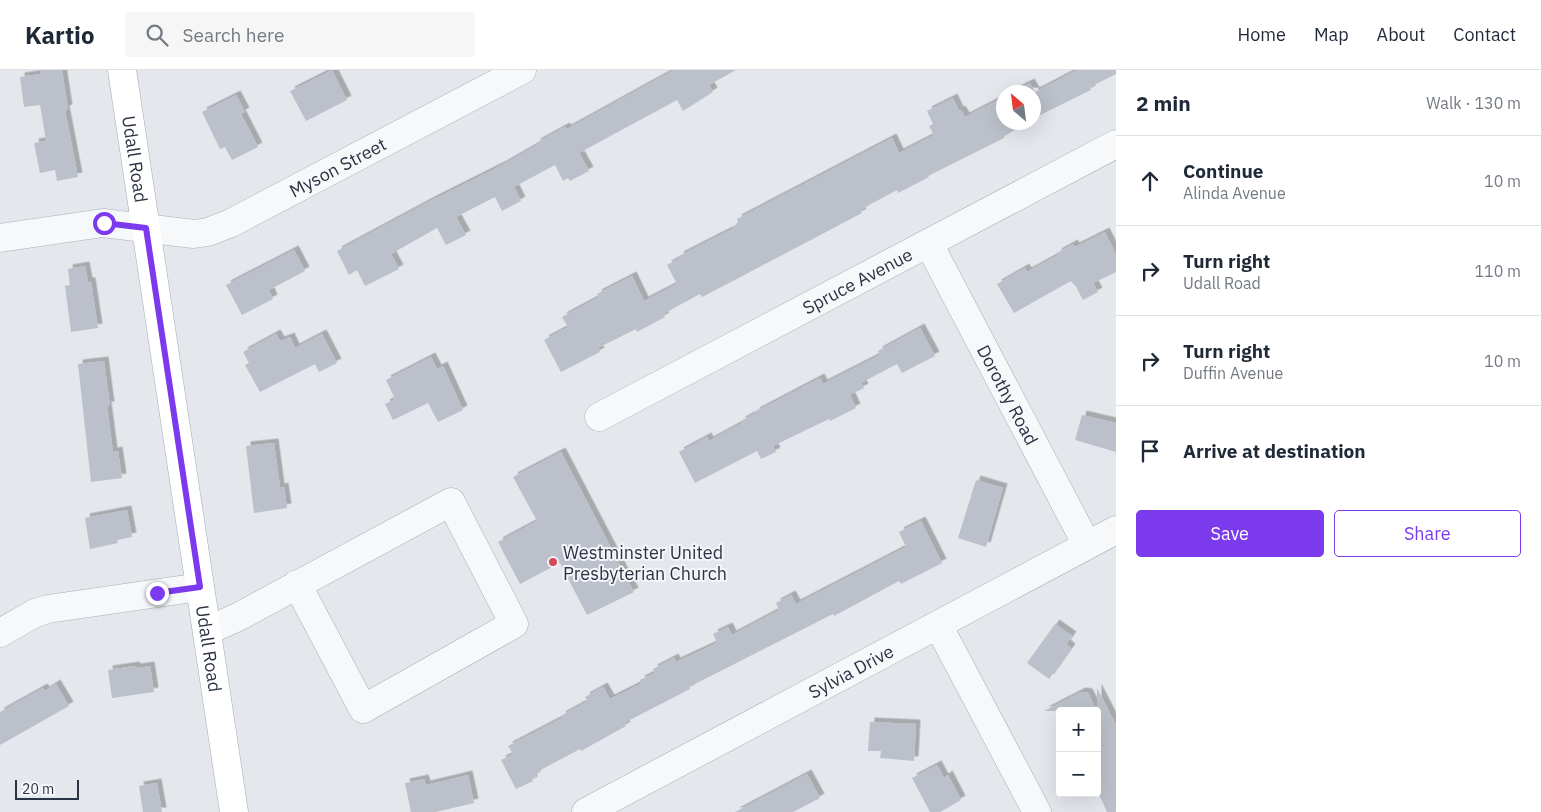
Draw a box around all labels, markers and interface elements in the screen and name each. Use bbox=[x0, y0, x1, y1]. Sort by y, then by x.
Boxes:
search box bbox=[125, 12, 475, 57]
text: Kartio bbox=[25, 19, 95, 51]
icon: search bbox=[143, 21, 171, 49]
text: Search here bbox=[183, 23, 284, 47]
text: Home bbox=[1238, 23, 1286, 46]
text: Map bbox=[1314, 23, 1349, 46]
text: About bbox=[1377, 23, 1425, 46]
text: Contact bbox=[1453, 23, 1516, 46]
north arrow bbox=[996, 85, 1041, 130]
text: 2 min bbox=[1136, 89, 1191, 117]
text: Walk · 130 m bbox=[1426, 93, 1521, 113]
street label: Udall Road bbox=[118, 114, 153, 204]
street label: Myson Street bbox=[285, 132, 390, 202]
text: Continue bbox=[1183, 159, 1263, 183]
icon: ahead bbox=[1136, 167, 1164, 195]
text: 10 m bbox=[1484, 171, 1521, 191]
text: Alinda Avenue bbox=[1183, 183, 1286, 203]
route start bbox=[93, 212, 116, 235]
street label: Spruce Avenue bbox=[798, 242, 916, 319]
text: Turn right bbox=[1183, 249, 1270, 273]
icon: right bbox=[1136, 257, 1164, 285]
text: 110 m bbox=[1474, 261, 1521, 281]
text: Udall Road bbox=[1183, 273, 1261, 293]
text: Turn right bbox=[1183, 339, 1270, 363]
street label: Dorothy Road bbox=[972, 341, 1044, 449]
icon: right bbox=[1136, 347, 1164, 375]
text: 10 m bbox=[1484, 351, 1521, 371]
text: Duffin Avenue bbox=[1183, 363, 1283, 383]
icon: arrive bbox=[1136, 437, 1164, 465]
text: Arrive at destination bbox=[1183, 439, 1366, 463]
button: Save bbox=[1136, 510, 1324, 557]
button: Share bbox=[1334, 510, 1521, 557]
place label: Westminster United Presbyterian Church bbox=[563, 541, 727, 585]
marker: Westminster United Presbyterian Church bbox=[547, 556, 559, 568]
route end bbox=[146, 582, 169, 605]
street label: Udall Road bbox=[191, 603, 227, 694]
street label: Sylvia Drive bbox=[804, 639, 897, 703]
map controls bbox=[1056, 707, 1101, 797]
button: + bbox=[1056, 707, 1101, 752]
button: − bbox=[1056, 752, 1101, 797]
scale bar bbox=[15, 777, 79, 800]
text: 20 m bbox=[22, 780, 54, 798]

